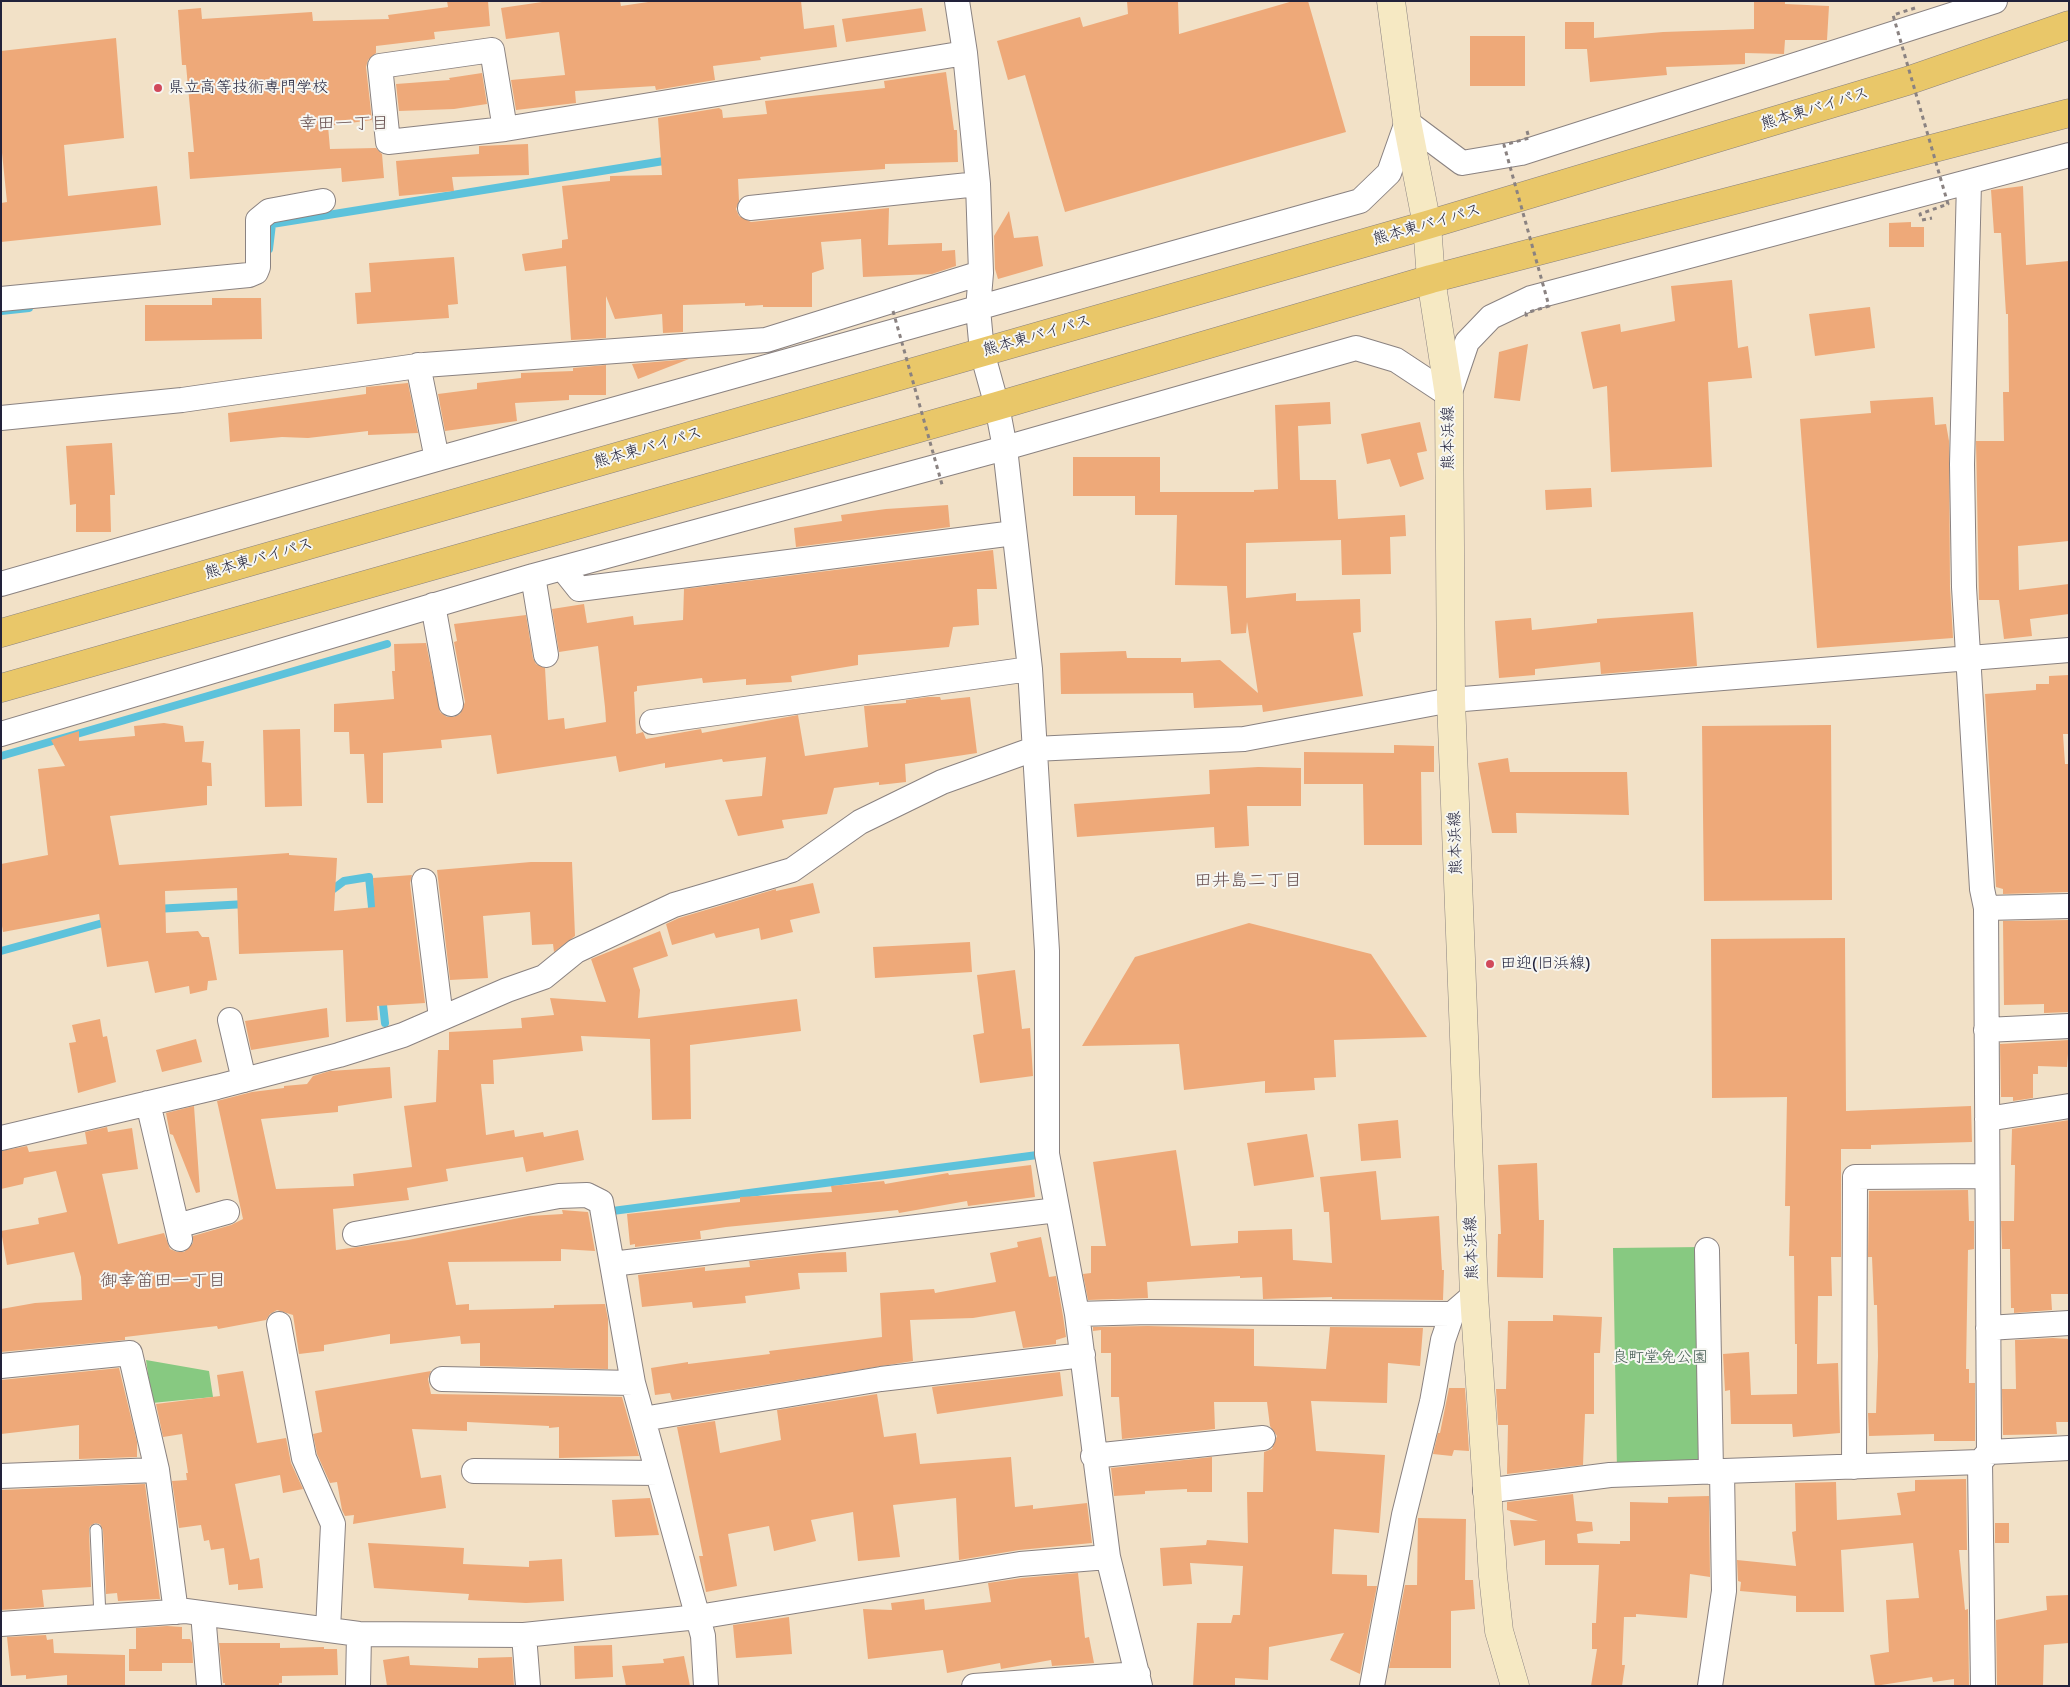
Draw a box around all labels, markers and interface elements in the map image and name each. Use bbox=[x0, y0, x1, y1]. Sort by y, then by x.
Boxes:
place label: 県立高等技術専門学校 bbox=[168, 78, 328, 98]
marker: 県立高等技術専門学校 bbox=[152, 82, 164, 94]
street label: 熊本東バイパス bbox=[1759, 83, 1871, 135]
district label: 幸田一丁目 bbox=[299, 113, 389, 135]
street label: 熊本東バイパス bbox=[1371, 200, 1483, 250]
street label: 熊本東バイパス bbox=[981, 311, 1093, 361]
street label: 熊本浜線 bbox=[1439, 406, 1459, 470]
street label: 熊本東バイパス bbox=[592, 423, 704, 473]
street label: 熊本東バイパス bbox=[203, 534, 315, 584]
street label: 熊本浜線 bbox=[1445, 811, 1467, 875]
district label: 田井島二丁目 bbox=[1194, 870, 1302, 892]
place label: 田迎(旧浜線) bbox=[1500, 954, 1590, 974]
marker: 田迎(旧浜線) bbox=[1484, 958, 1496, 970]
street label: 熊本浜線 bbox=[1461, 1216, 1483, 1280]
district label: 御幸笛田一丁目 bbox=[100, 1270, 226, 1292]
park label: 良町堂免公園 bbox=[1612, 1348, 1708, 1368]

